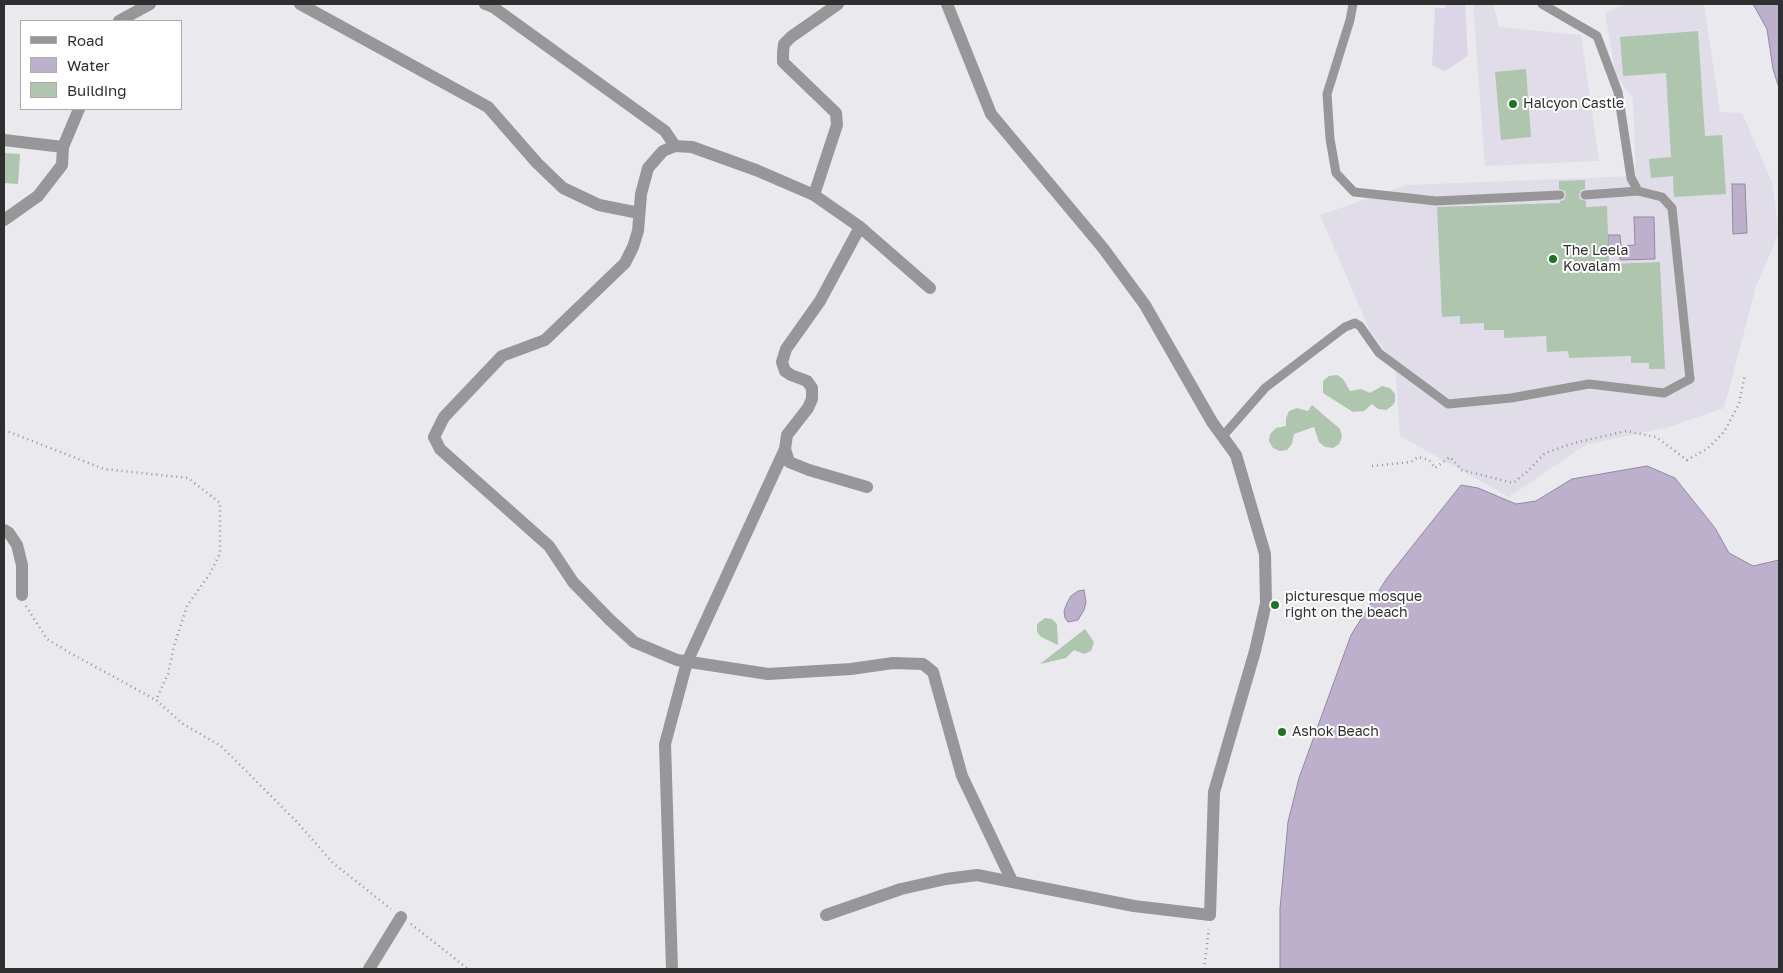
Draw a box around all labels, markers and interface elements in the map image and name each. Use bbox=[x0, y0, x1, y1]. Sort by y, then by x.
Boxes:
legend bbox=[20, 20, 182, 110]
text: Road bbox=[67, 31, 104, 49]
text: Water bbox=[67, 56, 110, 74]
text: Building bbox=[67, 81, 127, 99]
place label: Halcyon Castle bbox=[1523, 96, 1624, 112]
marker: Halcyon Castle bbox=[1507, 98, 1519, 110]
place label: The Leela Kovalam bbox=[1563, 243, 1628, 276]
marker: The Leela Kovalam bbox=[1547, 253, 1559, 265]
place label: picturesque mosque right on the beach bbox=[1285, 589, 1422, 622]
marker: picturesque mosque right on the beach bbox=[1269, 599, 1281, 611]
place label: Ashok Beach bbox=[1292, 724, 1379, 740]
marker: Ashok Beach bbox=[1276, 726, 1288, 738]

